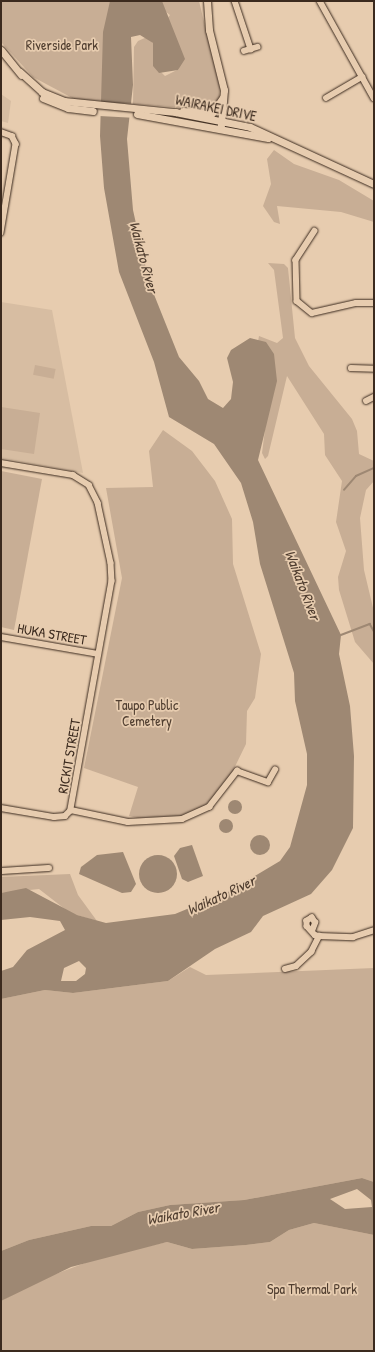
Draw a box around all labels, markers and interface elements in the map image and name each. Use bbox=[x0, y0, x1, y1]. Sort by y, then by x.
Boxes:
park label: Riverside Park bbox=[26, 37, 98, 53]
street label: WAIRAKEI DRIVE bbox=[174, 91, 258, 125]
water label: Waikato River bbox=[126, 219, 162, 295]
water label: Waikato River bbox=[281, 548, 325, 622]
street label: HUKA STREET bbox=[16, 620, 88, 648]
park label: Taupo Public Cemetery bbox=[116, 697, 178, 730]
street label: RICKIT STREET bbox=[54, 717, 84, 795]
water label: Waikato River bbox=[184, 871, 258, 919]
water label: Waikato River bbox=[145, 1198, 221, 1228]
park label: Spa Thermal Park bbox=[267, 1281, 357, 1297]

